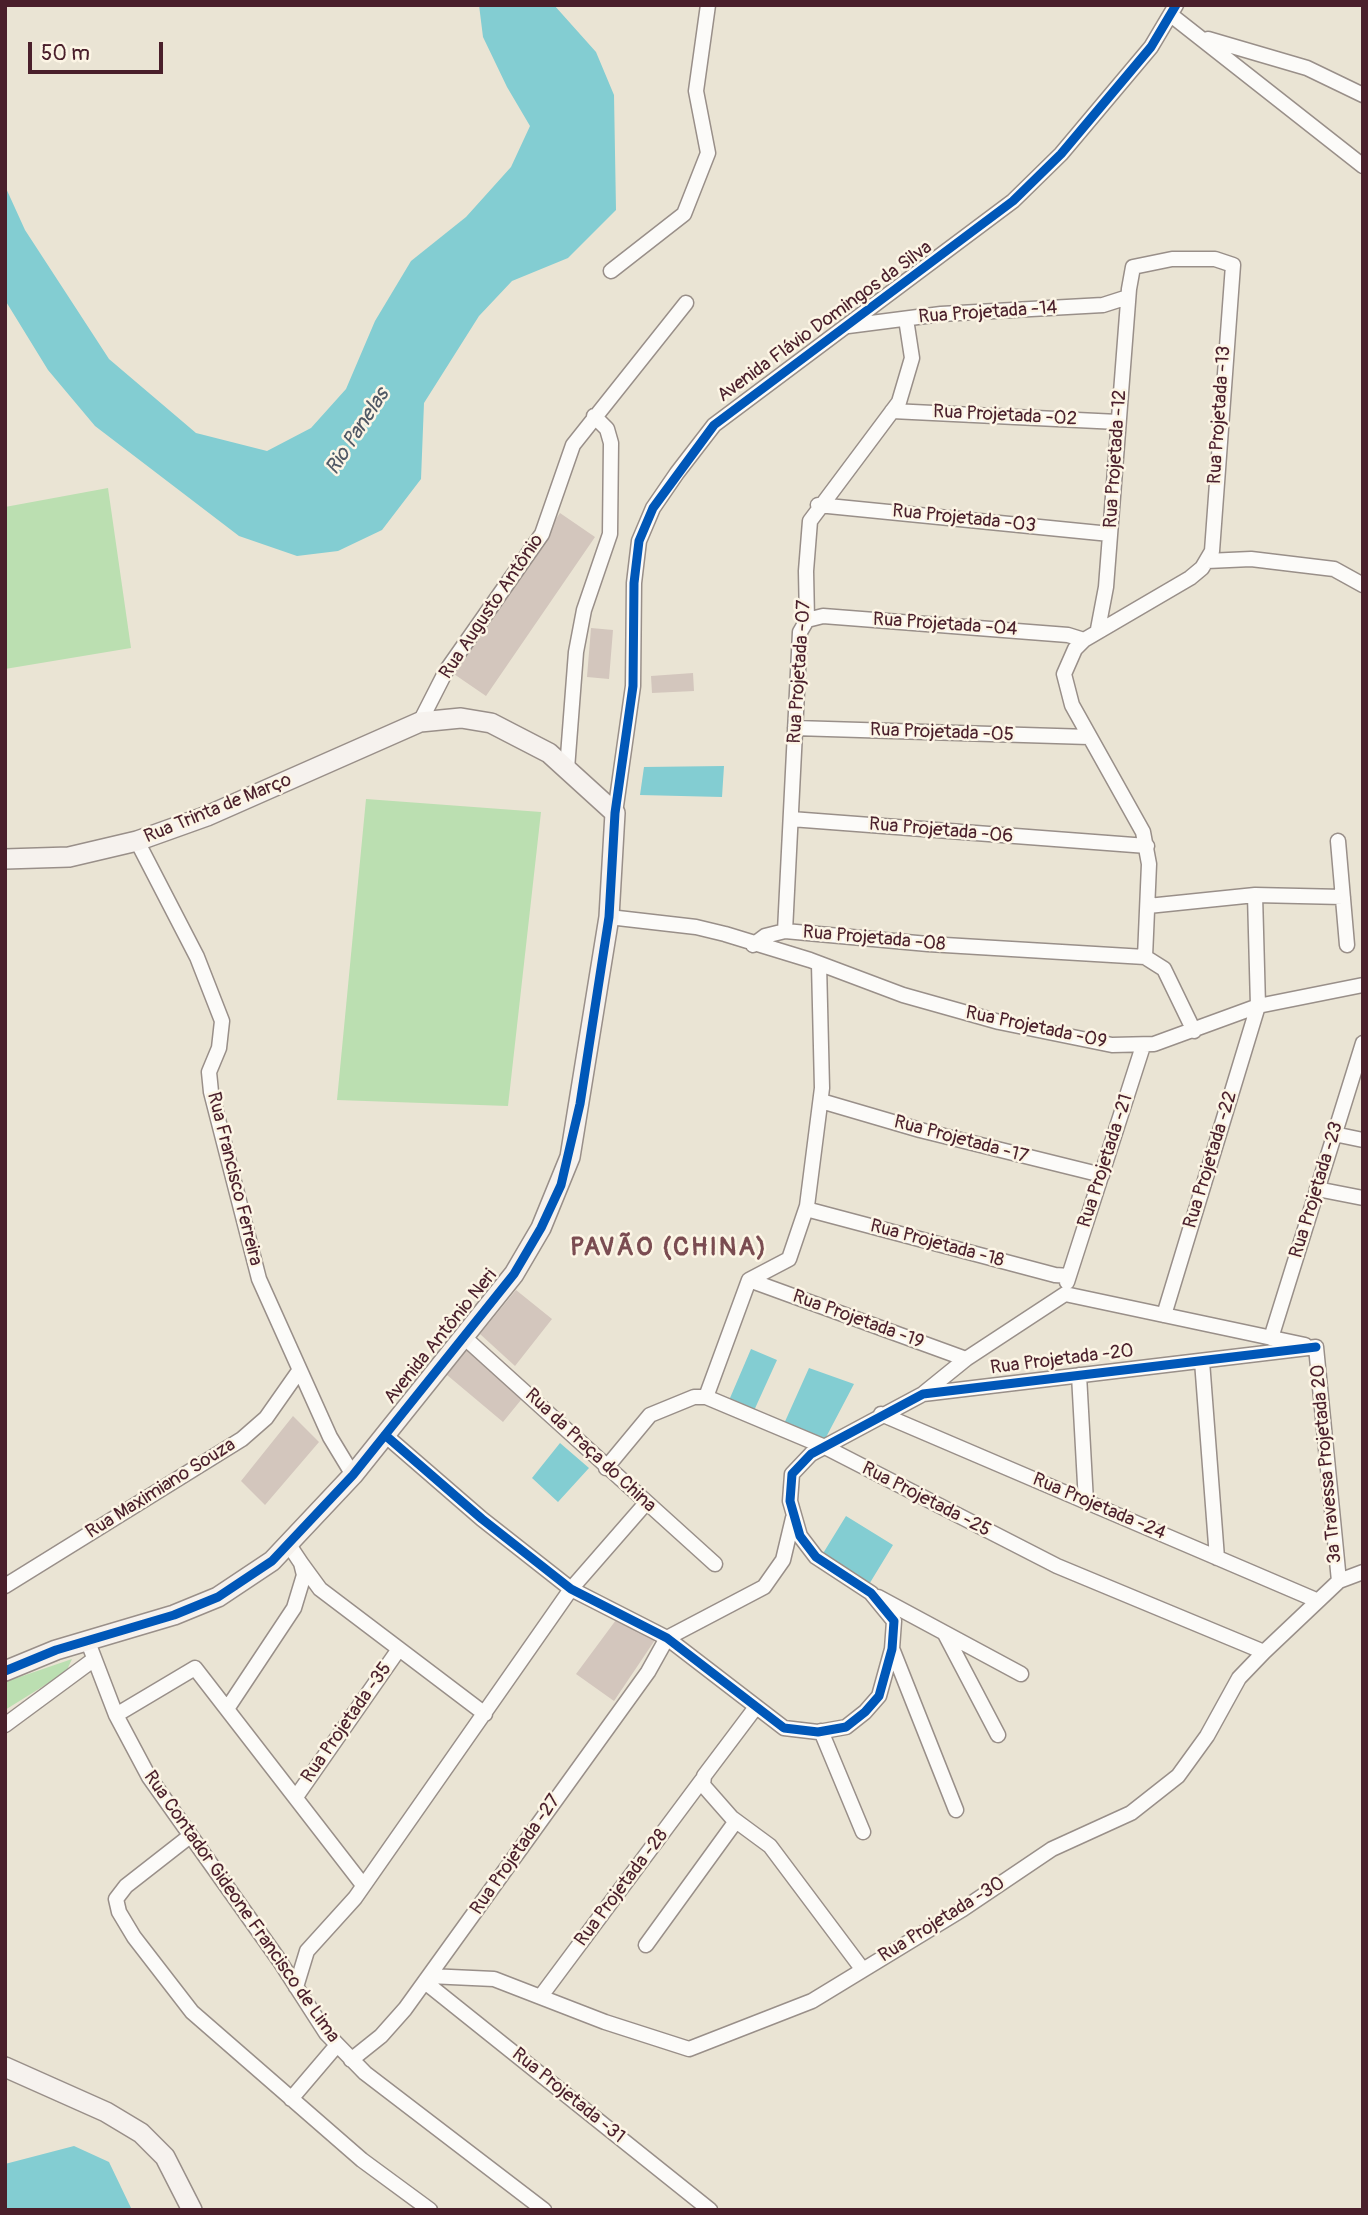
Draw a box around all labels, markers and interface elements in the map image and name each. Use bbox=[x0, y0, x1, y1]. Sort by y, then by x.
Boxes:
scale bar bbox=[32, 28, 166, 72]
text: 50 m bbox=[41, 40, 90, 67]
street label: Avenida Flávio Domingos da Silva bbox=[713, 236, 937, 408]
street label: Rua Projetada -14 bbox=[918, 297, 1058, 329]
street label: Rua Projetada -13 bbox=[1204, 345, 1236, 485]
water label: Rio Panelas bbox=[321, 384, 395, 480]
street label: Rua Projetada -12 bbox=[1100, 389, 1132, 529]
street label: Rua Projetada -02 bbox=[932, 401, 1078, 431]
street label: Rua Projetada -03 bbox=[891, 500, 1037, 538]
street label: Rua Augusto Antônio bbox=[435, 530, 549, 684]
street label: Rua Projetada -07 bbox=[784, 599, 816, 745]
street label: Rua Projetada -04 bbox=[872, 609, 1018, 641]
street label: Rua Projetada -05 bbox=[870, 719, 1014, 747]
street label: Rua Trinta de Março bbox=[141, 769, 295, 849]
street label: Rua Projetada -06 bbox=[868, 813, 1014, 849]
street label: Rua Projetada -08 bbox=[802, 921, 946, 957]
street label: Rua Projetada -09 bbox=[963, 1002, 1109, 1054]
street label: Rua Projetada -22 bbox=[1179, 1089, 1243, 1231]
street label: Rua Francisco Ferreira bbox=[201, 1090, 267, 1268]
street label: Rua Projetada -21 bbox=[1074, 1091, 1138, 1231]
street label: Rua Projetada -17 bbox=[891, 1111, 1031, 1169]
street label: Rua Projetada -23 bbox=[1285, 1119, 1349, 1261]
street label: Rua Projetada -18 bbox=[867, 1215, 1007, 1273]
district label: PAVÃO (CHINA) bbox=[572, 1232, 766, 1264]
street label: Avenida Antônio Neri bbox=[380, 1265, 502, 1409]
street label: Rua Projetada -19 bbox=[789, 1286, 927, 1354]
street label: Rua Projetada -20 bbox=[989, 1340, 1135, 1380]
street label: 3ª Travessa Projetada 20 bbox=[1307, 1363, 1347, 1565]
street label: Rua da Praça do China bbox=[520, 1384, 660, 1518]
street label: Rua Maximiano Souza bbox=[82, 1434, 240, 1544]
street label: Rua Projetada -25 bbox=[858, 1458, 994, 1542]
street label: Rua Projetada -24 bbox=[1029, 1469, 1169, 1545]
street label: Rua Projetada -35 bbox=[297, 1658, 397, 1788]
street label: Rua Contador Gideone Francisco de Lima bbox=[138, 1767, 344, 2047]
street label: Rua Projetada -27 bbox=[466, 1791, 566, 1919]
street label: Rua Projetada -28 bbox=[570, 1825, 674, 1951]
street label: Rua Projetada -30 bbox=[875, 1872, 1009, 1968]
street label: Rua Projetada -31 bbox=[507, 2043, 629, 2149]

